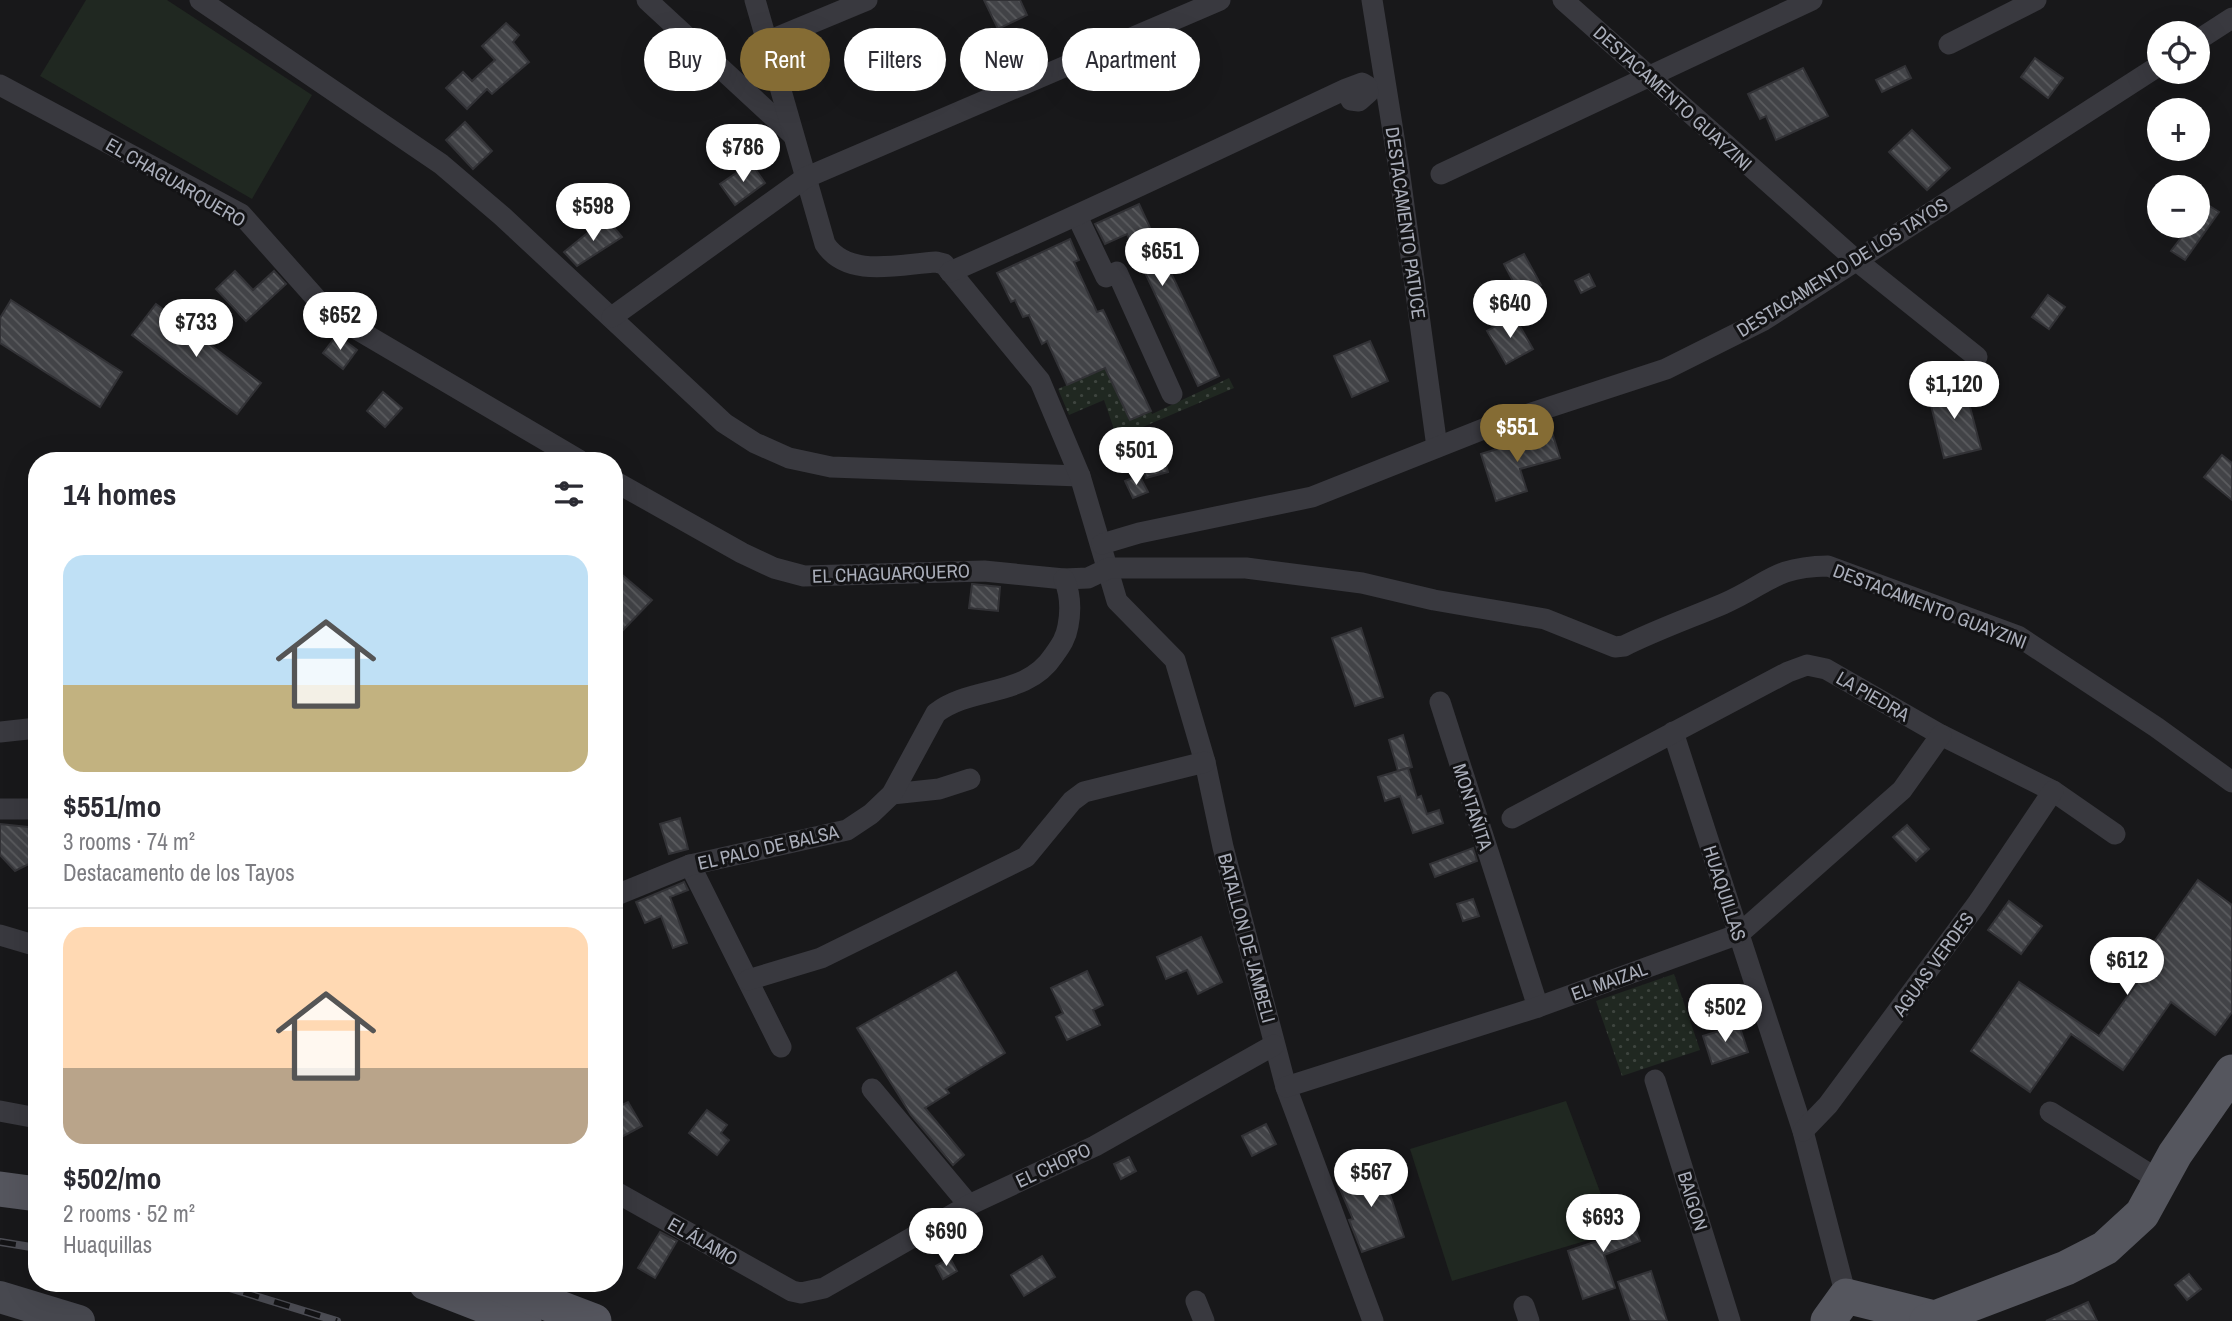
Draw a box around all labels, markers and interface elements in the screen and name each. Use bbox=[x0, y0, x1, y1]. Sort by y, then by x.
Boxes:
street label: DESTACAMENTO GUAYZINI bbox=[1588, 20, 1758, 176]
map controls bbox=[2147, 21, 2210, 238]
button: locate bbox=[2147, 21, 2210, 84]
chip: Buy bbox=[644, 28, 726, 91]
chip: Rent bbox=[740, 28, 830, 91]
chip: Filters bbox=[844, 28, 946, 91]
chip: New bbox=[960, 28, 1048, 91]
chip: Apartment bbox=[1062, 28, 1200, 91]
button: + bbox=[2147, 98, 2210, 161]
pin: $786 bbox=[702, 124, 784, 184]
street label: DESTACAMENTO PATUCE bbox=[1380, 125, 1432, 321]
street label: EL CHAGUARQUERO bbox=[101, 131, 251, 233]
text: $786 bbox=[722, 131, 764, 162]
button: − bbox=[2147, 175, 2210, 238]
pin: $598 bbox=[552, 184, 634, 243]
text: $598 bbox=[572, 190, 614, 221]
street label: DESTACAMENTO DE LOS TAYOS bbox=[1731, 191, 1953, 343]
pin: $651 bbox=[1121, 229, 1203, 288]
text: $651 bbox=[1141, 235, 1183, 266]
pin: $640 bbox=[1469, 280, 1551, 340]
text: $640 bbox=[1489, 287, 1531, 318]
pin: $652 bbox=[299, 292, 381, 352]
text: $652 bbox=[319, 299, 361, 330]
pin: $733 bbox=[155, 300, 237, 359]
text: $733 bbox=[175, 306, 217, 337]
pin: $1,120 bbox=[1897, 362, 2011, 421]
text: $1,120 bbox=[1925, 368, 1983, 399]
pin: $551 bbox=[1476, 405, 1558, 464]
text: $551 bbox=[1496, 411, 1538, 442]
pin: $501 bbox=[1095, 428, 1177, 487]
text: $501 bbox=[1115, 434, 1157, 465]
text: 14 homes bbox=[63, 474, 177, 514]
icon: filters bbox=[550, 475, 588, 513]
street label: EL CHAGUARQUERO bbox=[812, 557, 970, 589]
street label: DESTACAMENTO GUAYZINI bbox=[1830, 557, 2030, 655]
icon: home bbox=[263, 601, 389, 727]
street label: LA PIEDRA bbox=[1832, 665, 1915, 728]
street label: MONTAÑITA bbox=[1447, 760, 1499, 854]
text: $551/mo bbox=[63, 786, 161, 826]
street label: EL PALO DE BALSA bbox=[695, 818, 842, 876]
text: 3 rooms · 74 m² bbox=[63, 826, 195, 857]
street label: HUAQUILLAS bbox=[1697, 842, 1753, 944]
street label: BATALLON DE JAMBELI bbox=[1212, 850, 1282, 1026]
text: Destacamento de los Tayos bbox=[63, 857, 295, 888]
street label: AGUAS VERDES bbox=[1886, 907, 1980, 1022]
pin: $612 bbox=[2086, 937, 2168, 997]
text: $612 bbox=[2106, 944, 2148, 975]
street label: EL MAIZAL bbox=[1567, 955, 1651, 1007]
icon: home bbox=[263, 973, 389, 1099]
pin: $502 bbox=[1684, 984, 1766, 1044]
text: $502 bbox=[1704, 991, 1746, 1022]
street label: EL CHOPO bbox=[1011, 1136, 1095, 1194]
pin: $567 bbox=[1330, 1150, 1412, 1209]
text: $567 bbox=[1350, 1156, 1392, 1187]
text: $502/mo bbox=[63, 1158, 161, 1198]
street label: BAIGON bbox=[1672, 1168, 1714, 1234]
pin: $693 bbox=[1562, 1194, 1644, 1254]
text: 2 rooms · 52 m² bbox=[63, 1198, 195, 1229]
text: $693 bbox=[1582, 1201, 1624, 1232]
pin: $690 bbox=[905, 1208, 987, 1268]
street label: EL ÁLAMO bbox=[663, 1211, 743, 1271]
text: $690 bbox=[925, 1215, 967, 1246]
text: Huaquillas bbox=[63, 1229, 152, 1260]

